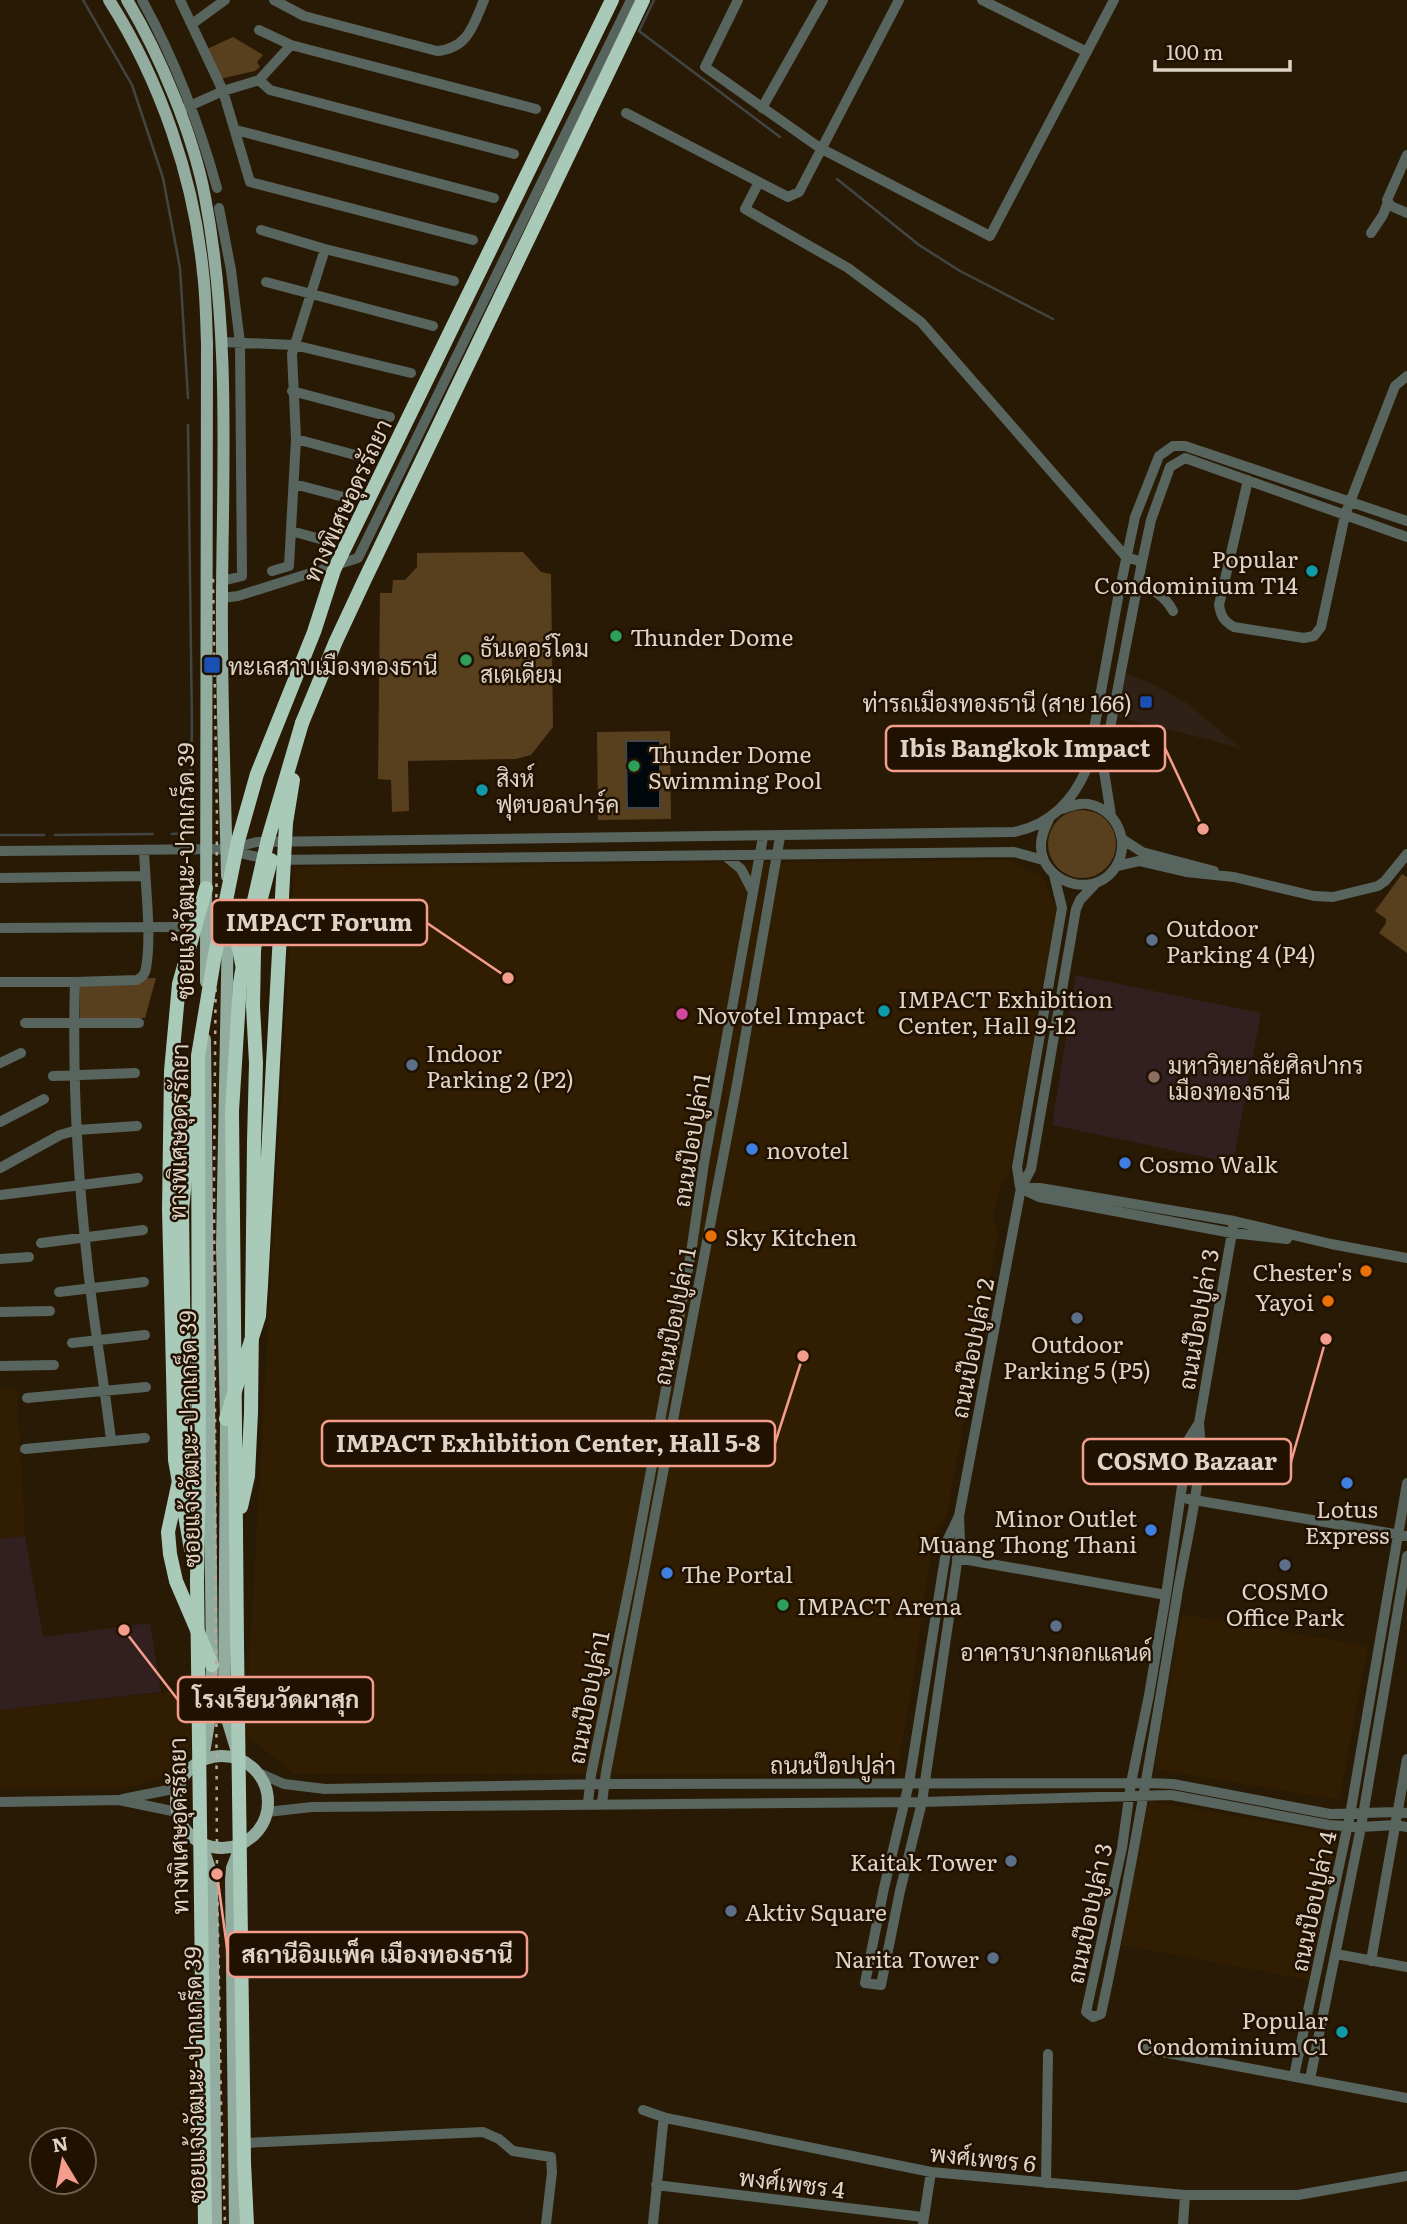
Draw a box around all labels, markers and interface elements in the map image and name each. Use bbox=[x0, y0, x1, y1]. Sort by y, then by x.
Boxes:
scale bar bbox=[1155, 28, 1290, 72]
text: 100 m bbox=[1166, 35, 1223, 66]
street label: ทางพิเศษอุดรรัถยา bbox=[293, 413, 400, 588]
place label: Popular Condominium T14 bbox=[1094, 541, 1298, 601]
marker: Popular Condominium T14 bbox=[1304, 563, 1320, 579]
place label: Thunder Dome bbox=[630, 619, 794, 653]
marker: Thunder Dome bbox=[608, 628, 624, 644]
place label: ธันเดอร์โดม สเตเดียม bbox=[480, 630, 589, 690]
place label: ทะเลสาบเมืองทองธานี bbox=[228, 648, 438, 682]
marker: ธันเดอร์โดม สเตเดียม bbox=[458, 652, 474, 668]
marker: ทะเลสาบเมืองทองธานี bbox=[202, 655, 222, 675]
place label: ท่ารถเมืองทองธานี (สาย 166) bbox=[863, 685, 1132, 719]
marker: ท่ารถเมืองทองธานี (สาย 166) bbox=[1138, 694, 1154, 710]
callout: Ibis Bangkok Impact bbox=[886, 726, 1165, 771]
text: Ibis Bangkok Impact bbox=[900, 729, 1151, 764]
place label: Thunder Dome Swimming Pool bbox=[648, 736, 822, 796]
street label: ซอยแจ้งวัฒนะ-ปากเกร็ด 39 bbox=[167, 742, 201, 1000]
marker: Thunder Dome Swimming Pool bbox=[626, 758, 642, 774]
place label: สิงห์ ฟุตบอลปาร์ค bbox=[496, 760, 619, 821]
marker: สิงห์ ฟุตบอลปาร์ค bbox=[474, 782, 490, 798]
callout: IMPACT Forum bbox=[212, 900, 427, 945]
text: IMPACT Forum bbox=[226, 903, 412, 938]
place label: Outdoor Parking 4 (P4) bbox=[1166, 910, 1316, 970]
marker: Outdoor Parking 4 (P4) bbox=[1144, 932, 1160, 948]
place label: IMPACT Exhibition Center, Hall 9-12 bbox=[898, 981, 1113, 1041]
place label: Novotel Impact bbox=[696, 997, 866, 1031]
marker: IMPACT Exhibition Center, Hall 9-12 bbox=[876, 1003, 892, 1019]
marker: Novotel Impact bbox=[674, 1006, 690, 1022]
place label: Indoor Parking 2 (P2) bbox=[426, 1035, 574, 1095]
street label: ทางพิเศษอุดรรัถยา bbox=[158, 1043, 197, 1221]
place label: มหาวิทยาลัยศิลปากร เมืองทองธานี bbox=[1168, 1047, 1363, 1107]
marker: Indoor Parking 2 (P2) bbox=[404, 1057, 420, 1073]
marker: มหาวิทยาลัยศิลปากร เมืองทองธานี bbox=[1146, 1069, 1162, 1085]
street label: ถนนป๊อปปูล่า1 bbox=[663, 1071, 719, 1210]
place label: novotel bbox=[766, 1132, 849, 1166]
marker: novotel bbox=[744, 1141, 760, 1157]
place label: Cosmo Walk bbox=[1139, 1146, 1279, 1180]
marker: Cosmo Walk bbox=[1117, 1155, 1133, 1171]
place label: Sky Kitchen bbox=[725, 1219, 857, 1253]
marker: Sky Kitchen bbox=[703, 1228, 719, 1244]
street label: ถนนป๊อปปูล่า 1 bbox=[643, 1244, 705, 1388]
street label: ถนนป๊อปปูล่า 3 bbox=[1168, 1246, 1228, 1393]
place label: Chester's bbox=[1252, 1254, 1352, 1288]
marker: Chester's bbox=[1358, 1263, 1374, 1279]
street label: ถนนป๊อปปูล่า 2 bbox=[941, 1275, 1003, 1421]
place label: Yayoi bbox=[1255, 1284, 1314, 1318]
marker: Yayoi bbox=[1320, 1293, 1336, 1309]
street label: ซอยแจ้งวัฒนะ-ปากเกร็ด 39 bbox=[169, 1310, 207, 1568]
marker: Outdoor Parking 5 (P5) bbox=[1069, 1310, 1085, 1326]
place label: Outdoor Parking 5 (P5) bbox=[1003, 1326, 1151, 1386]
callout: IMPACT Exhibition Center, Hall 5-8 bbox=[322, 1421, 775, 1466]
text: IMPACT Exhibition Center, Hall 5-8 bbox=[336, 1424, 760, 1459]
callout: COSMO Bazaar bbox=[1083, 1439, 1291, 1484]
text: COSMO Bazaar bbox=[1097, 1442, 1277, 1477]
marker: Lotus Express bbox=[1339, 1475, 1355, 1491]
place label: Lotus Express bbox=[1305, 1491, 1389, 1551]
place label: Minor Outlet Muang Thong Thani bbox=[918, 1500, 1138, 1560]
marker: Minor Outlet Muang Thong Thani bbox=[1143, 1522, 1159, 1538]
place label: The Portal bbox=[681, 1556, 793, 1590]
marker: COSMO Office Park bbox=[1277, 1557, 1293, 1573]
marker: The Portal bbox=[659, 1565, 675, 1581]
place label: COSMO Office Park bbox=[1226, 1573, 1345, 1633]
place label: IMPACT Arena bbox=[797, 1588, 962, 1622]
marker: IMPACT Arena bbox=[775, 1597, 791, 1613]
marker: อาคารบางกอกแลนด์ bbox=[1048, 1618, 1064, 1634]
street label: ถนนป๊อปปูล่า1 bbox=[557, 1627, 619, 1767]
place label: อาคารบางกอกแลนด์ bbox=[960, 1634, 1152, 1668]
callout: โรงเรียนวัดผาสุก bbox=[178, 1677, 373, 1722]
text: โรงเรียนวัดผาสุก bbox=[191, 1680, 359, 1717]
street label: ทางพิเศษอุดรรัถยา bbox=[158, 1737, 197, 1915]
street label: ถนนป๊อปปูล่า bbox=[770, 1747, 896, 1783]
street label: ถนนป๊อปปูล่า 4 bbox=[1280, 1827, 1346, 1975]
street label: ถนนป๊อปปูล่า 3 bbox=[1057, 1840, 1121, 1987]
place label: Kaitak Tower bbox=[850, 1844, 997, 1878]
marker: Kaitak Tower bbox=[1003, 1853, 1019, 1869]
place label: Aktiv Square bbox=[745, 1894, 887, 1928]
marker: Aktiv Square bbox=[723, 1903, 739, 1919]
callout: สถานีอิมแพ็ค เมืองทองธานี bbox=[228, 1932, 527, 1977]
text: สถานีอิมแพ็ค เมืองทองธานี bbox=[241, 1935, 513, 1970]
place label: Narita Tower bbox=[834, 1941, 979, 1975]
street label: ซอยแจ้งวัฒนะ-ปากเกร็ด 39 bbox=[174, 1946, 212, 2204]
marker: Narita Tower bbox=[985, 1950, 1001, 1966]
place label: Popular Condominium C1 bbox=[1137, 2002, 1328, 2062]
marker: Popular Condominium C1 bbox=[1334, 2024, 1350, 2040]
north arrow bbox=[28, 2126, 98, 2196]
text: N bbox=[50, 2128, 70, 2158]
street label: พงศ์เพชร 6 bbox=[928, 2135, 1038, 2179]
street label: พงศ์เพชร 4 bbox=[737, 2159, 847, 2205]

